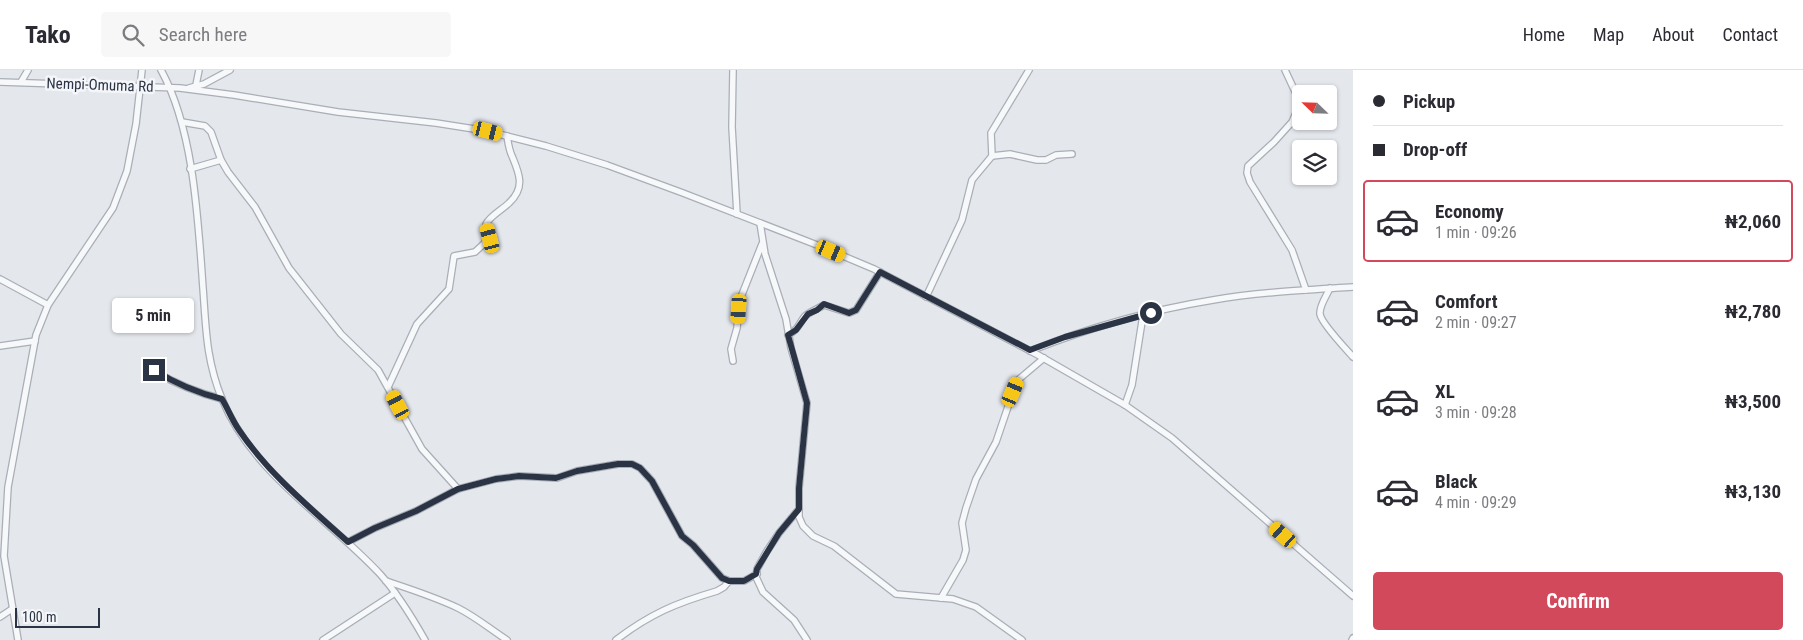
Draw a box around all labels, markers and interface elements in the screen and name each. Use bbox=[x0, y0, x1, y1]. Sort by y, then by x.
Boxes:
search box bbox=[101, 12, 451, 57]
text: Tako bbox=[25, 21, 71, 49]
icon: search bbox=[119, 21, 147, 49]
text: Search here bbox=[159, 23, 247, 46]
text: Home bbox=[1523, 24, 1565, 45]
text: Map bbox=[1593, 24, 1624, 45]
text: About bbox=[1652, 24, 1694, 45]
text: Contact bbox=[1722, 24, 1778, 45]
street label: Nempi-Omuma Rd bbox=[46, 74, 154, 96]
north arrow bbox=[1292, 85, 1338, 130]
map controls bbox=[1292, 85, 1337, 185]
text: Pickup bbox=[1403, 90, 1455, 113]
car bbox=[471, 120, 504, 142]
text: Drop-off bbox=[1403, 138, 1467, 161]
button: layers bbox=[1292, 140, 1337, 185]
icon: car bbox=[1375, 199, 1420, 244]
text: Economy bbox=[1435, 200, 1504, 223]
text: ₦2,060 bbox=[1724, 210, 1781, 233]
car bbox=[478, 222, 501, 254]
text: 1 min · 09:26 bbox=[1435, 223, 1517, 242]
car bbox=[814, 238, 847, 264]
icon: car bbox=[1375, 289, 1420, 334]
text: Comfort bbox=[1435, 290, 1498, 313]
car bbox=[730, 294, 747, 324]
callout: 5 min bbox=[113, 298, 195, 332]
text: ₦2,780 bbox=[1724, 300, 1781, 323]
route start bbox=[1140, 302, 1162, 324]
text: 5 min bbox=[135, 306, 171, 325]
text: 2 min · 09:27 bbox=[1435, 313, 1517, 332]
route end bbox=[143, 359, 165, 381]
car bbox=[1000, 375, 1025, 409]
icon: car bbox=[1375, 379, 1420, 424]
text: XL bbox=[1435, 380, 1455, 403]
car bbox=[384, 388, 411, 422]
text: ₦3,500 bbox=[1724, 390, 1781, 413]
text: 3 min · 09:28 bbox=[1435, 403, 1517, 422]
icon: car bbox=[1375, 469, 1420, 514]
text: Black bbox=[1435, 470, 1477, 493]
text: ₦3,130 bbox=[1724, 480, 1781, 503]
text: 4 min · 09:29 bbox=[1435, 493, 1517, 512]
car bbox=[1266, 519, 1299, 551]
button: Confirm bbox=[1373, 572, 1783, 630]
scale bar bbox=[15, 605, 100, 628]
text: 100 m bbox=[22, 609, 57, 625]

